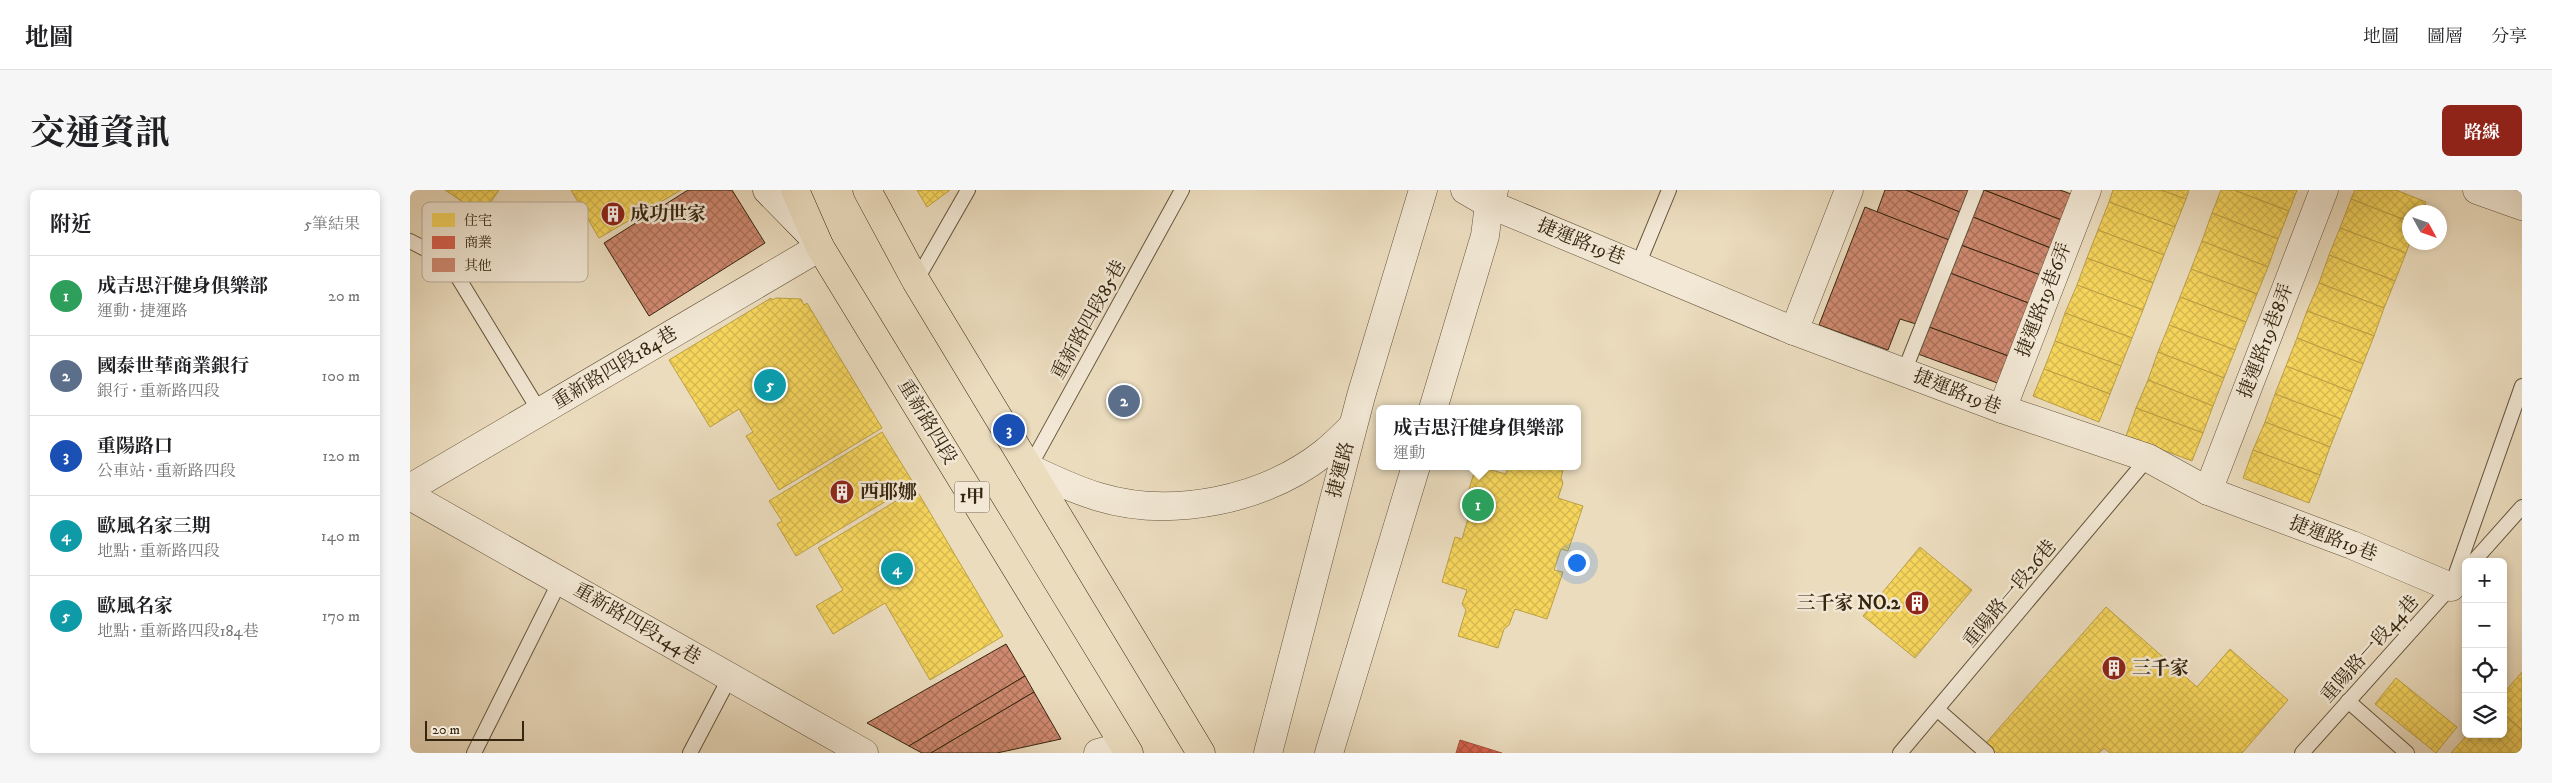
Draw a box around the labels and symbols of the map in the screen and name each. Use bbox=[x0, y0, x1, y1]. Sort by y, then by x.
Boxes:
building icon: 成功世家 bbox=[600, 201, 626, 227]
legend bbox=[422, 202, 588, 282]
place label: 成功世家 bbox=[630, 203, 706, 226]
north arrow bbox=[2402, 205, 2447, 250]
text: 住宅 bbox=[464, 212, 492, 230]
street label: 捷運路19巷 bbox=[1534, 214, 1628, 270]
text: 商業 bbox=[464, 234, 492, 252]
street label: 捷運路19巷6弄 bbox=[2012, 239, 2076, 361]
street label: 重新路四段85巷 bbox=[1047, 256, 1131, 384]
text: 其他 bbox=[464, 257, 492, 275]
street label: 捷運路19巷8弄 bbox=[2234, 280, 2298, 402]
street label: 重新路四段184巷 bbox=[548, 322, 682, 414]
street label: 捷運路19巷 bbox=[1910, 365, 2004, 419]
pin: 5 bbox=[754, 366, 786, 404]
street label: 重新路四段 bbox=[893, 375, 961, 469]
pin: 2 bbox=[1108, 382, 1140, 420]
pin: 3 bbox=[993, 411, 1025, 449]
street label: 捷運路 bbox=[1323, 440, 1359, 500]
building icon: 西耶娜 bbox=[829, 479, 855, 505]
place label: 西耶娜 bbox=[860, 481, 917, 504]
road number: 1甲 bbox=[954, 482, 990, 512]
pin: 1 bbox=[1462, 486, 1494, 524]
street label: 捷運路19巷 bbox=[2286, 512, 2380, 566]
street label: 重陽路一段26巷 bbox=[1958, 536, 2062, 652]
pin: 4 bbox=[881, 550, 913, 588]
your location bbox=[1564, 550, 1590, 576]
street label: 重新路四段144巷 bbox=[569, 578, 705, 670]
building icon: 三千家 NO.2 bbox=[1904, 590, 1930, 616]
street label: 重陽路一段44巷 bbox=[2316, 591, 2424, 707]
place label: 三千家 NO.2 bbox=[1796, 592, 1901, 615]
building icon: 三千家 bbox=[2101, 655, 2127, 681]
place label: 三千家 bbox=[2132, 657, 2189, 680]
scale bar bbox=[425, 718, 524, 741]

